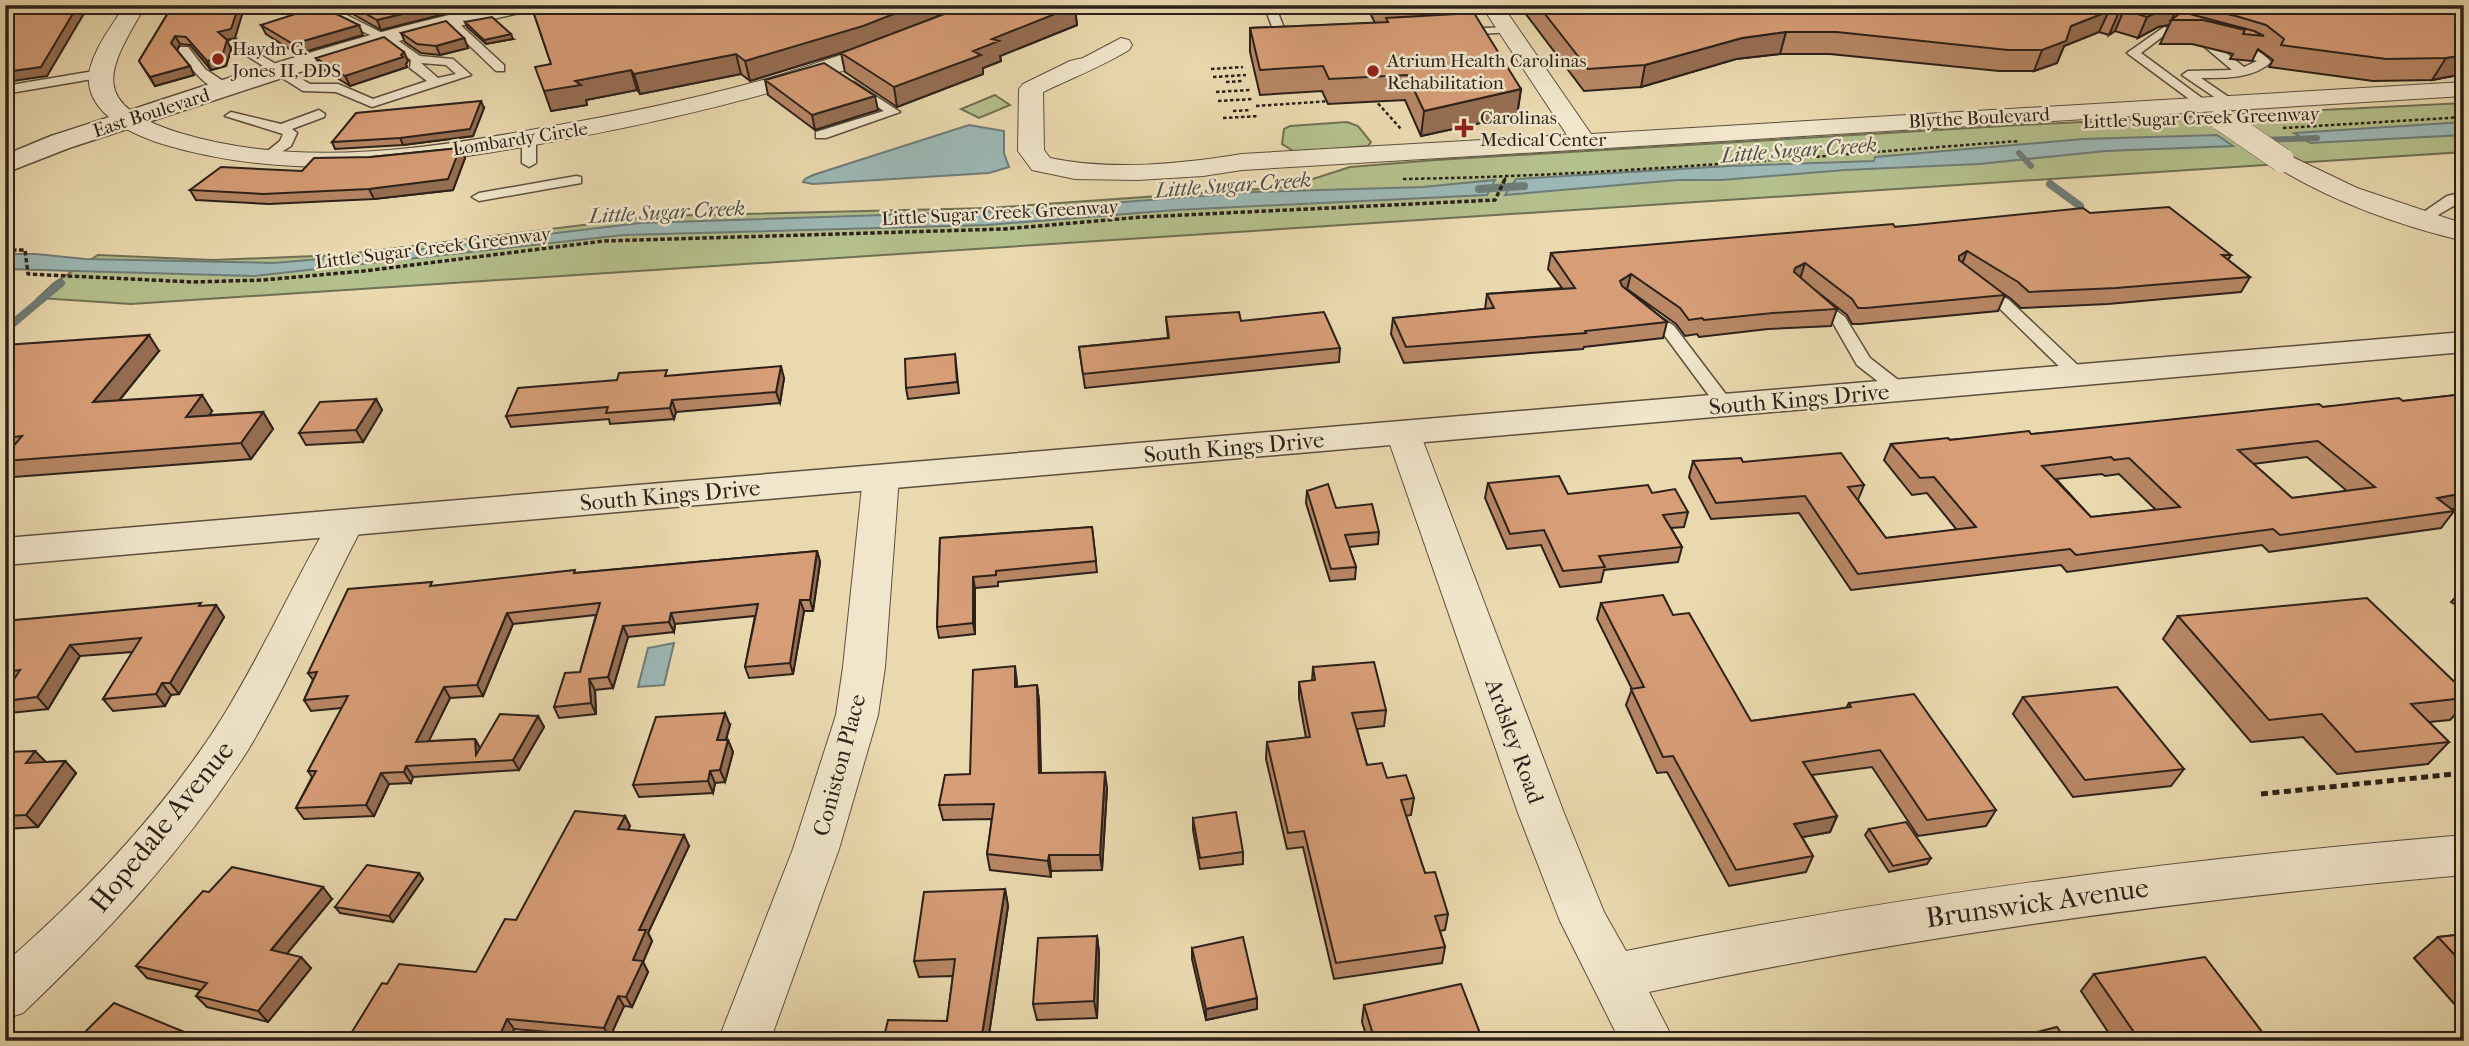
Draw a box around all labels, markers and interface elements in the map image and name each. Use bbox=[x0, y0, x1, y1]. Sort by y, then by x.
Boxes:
place label: Haydn G. Jones II, DDS bbox=[230, 38, 341, 82]
place label: Atrium Health Carolinas Rehabilitation bbox=[1386, 50, 1586, 94]
marker: Haydn G. Jones II, DDS bbox=[210, 51, 226, 67]
marker: Atrium Health Carolinas Rehabilitation bbox=[1365, 63, 1381, 79]
street label: East Boulevard bbox=[90, 84, 213, 142]
street label: Blythe Boulevard bbox=[1908, 103, 2051, 133]
street label: Little Sugar Creek Greenway bbox=[2082, 103, 2321, 133]
place label: Carolinas Medical Center bbox=[1480, 107, 1607, 151]
street label: Lombardy Circle bbox=[451, 117, 589, 161]
marker: Carolinas Medical Center bbox=[1454, 118, 1474, 138]
water label: Little Sugar Creek bbox=[1718, 133, 1878, 168]
water label: Little Sugar Creek bbox=[1152, 168, 1312, 203]
water label: Little Sugar Creek bbox=[586, 196, 746, 228]
street label: Little Sugar Creek Greenway bbox=[881, 196, 1120, 230]
street label: Little Sugar Creek Greenway bbox=[314, 223, 553, 273]
street label: South Kings Drive bbox=[1708, 378, 1890, 421]
street label: South Kings Drive bbox=[1143, 426, 1325, 469]
street label: South Kings Drive bbox=[579, 474, 761, 517]
street label: Ardsley Road bbox=[1479, 674, 1550, 808]
street label: Coniston Place bbox=[808, 691, 871, 839]
street label: Hopedale Avenue bbox=[82, 734, 241, 919]
street label: Brunswick Avenue bbox=[1924, 871, 2151, 934]

